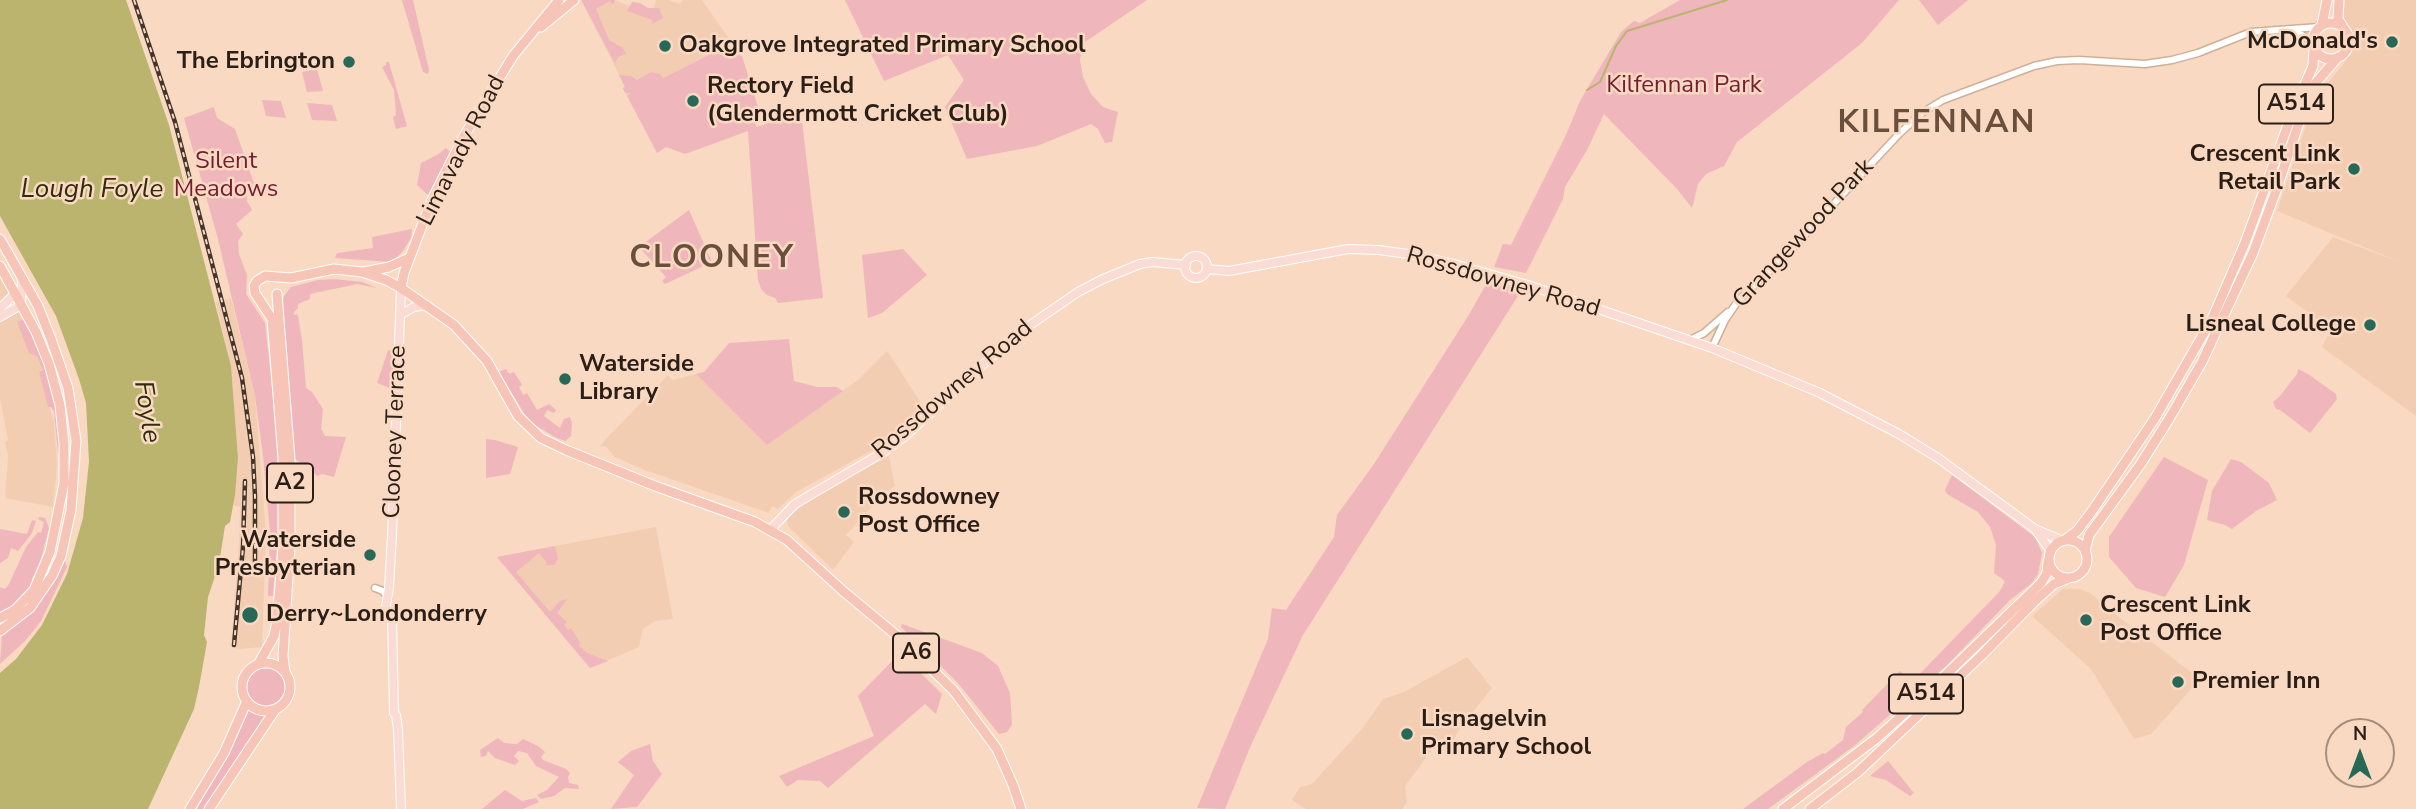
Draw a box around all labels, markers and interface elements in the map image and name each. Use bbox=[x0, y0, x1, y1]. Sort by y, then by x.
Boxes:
place label: McDonald's bbox=[2247, 28, 2378, 56]
place label: Oakgrove Integrated Primary School bbox=[679, 32, 1086, 60]
marker: McDonald's bbox=[2384, 34, 2400, 50]
marker: Oakgrove Integrated Primary School bbox=[657, 38, 673, 54]
place label: The Ebrington bbox=[177, 48, 335, 76]
marker: The Ebrington bbox=[341, 54, 357, 70]
street label: Limavady Road bbox=[412, 71, 512, 231]
park label: Kilfennan Park bbox=[1606, 72, 1762, 100]
place label: Rectory Field (Glendermott Cricket Club) bbox=[707, 73, 1008, 129]
road number: A514 bbox=[2259, 85, 2333, 124]
marker: Rectory Field (Glendermott Cricket Club) bbox=[685, 93, 701, 109]
district label: KILFENNAN bbox=[1839, 105, 2035, 143]
place label: Crescent Link Retail Park bbox=[2189, 141, 2340, 197]
park label: Silent Meadows bbox=[174, 148, 278, 204]
street label: Grangewood Park bbox=[1727, 153, 1881, 315]
marker: Crescent Link Retail Park bbox=[2346, 161, 2362, 177]
water label: Lough Foyle bbox=[21, 175, 163, 207]
district label: CLOONEY bbox=[630, 240, 794, 278]
street label: Rossdowney Road bbox=[1403, 242, 1603, 324]
place label: Lisneal College bbox=[2185, 311, 2356, 339]
street label: Rossdowney Road bbox=[867, 315, 1039, 465]
marker: Lisneal College bbox=[2362, 317, 2378, 333]
street label: Clooney Terrace bbox=[379, 345, 413, 519]
place label: Waterside Library bbox=[579, 351, 694, 407]
marker: Waterside Library bbox=[557, 371, 573, 387]
water label: Foyle bbox=[126, 379, 166, 445]
road number: A2 bbox=[267, 463, 313, 503]
place label: Rossdowney Post Office bbox=[858, 484, 999, 540]
marker: Rossdowney Post Office bbox=[836, 504, 852, 520]
place label: Waterside Presbyterian bbox=[215, 527, 356, 583]
marker: Waterside Presbyterian bbox=[362, 547, 378, 563]
place label: Crescent Link Post Office bbox=[2100, 592, 2251, 648]
place label: Derry~Londonderry bbox=[266, 601, 487, 629]
marker: Derry~Londonderry bbox=[240, 605, 260, 625]
marker: Crescent Link Post Office bbox=[2078, 612, 2094, 628]
road number: A6 bbox=[893, 634, 939, 673]
place label: Premier Inn bbox=[2192, 668, 2321, 696]
road number: A514 bbox=[1889, 674, 1963, 714]
marker: Premier Inn bbox=[2170, 674, 2186, 690]
place label: Lisnagelvin Primary School bbox=[1421, 706, 1591, 762]
north arrow bbox=[2325, 718, 2395, 788]
text: N bbox=[2353, 721, 2367, 747]
marker: Lisnagelvin Primary School bbox=[1399, 726, 1415, 742]

